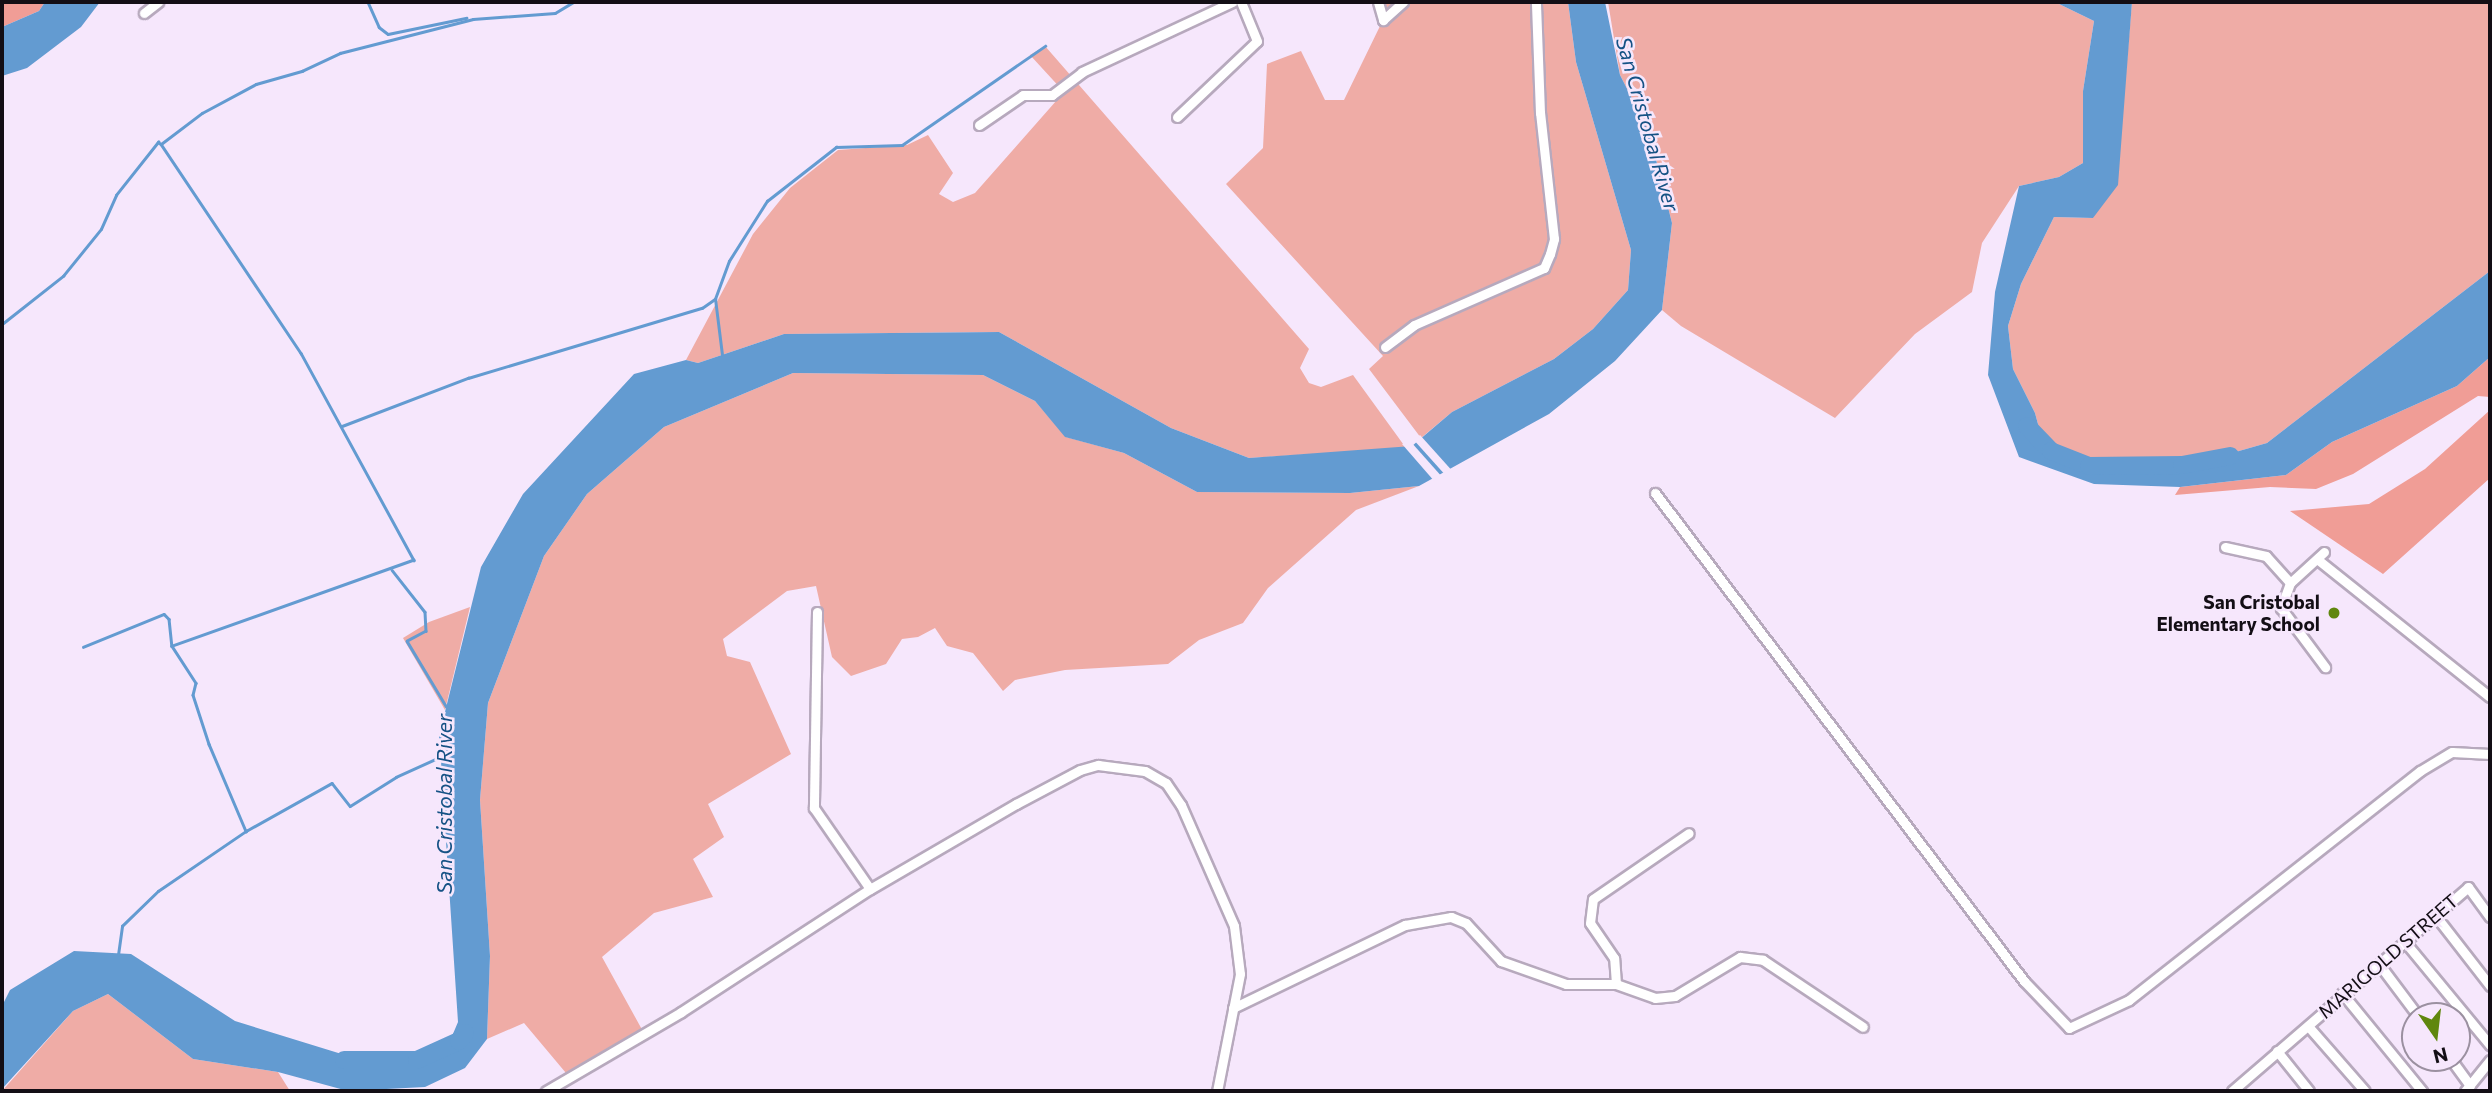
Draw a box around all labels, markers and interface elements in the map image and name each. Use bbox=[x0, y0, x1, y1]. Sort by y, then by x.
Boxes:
water label: San Cristobal River bbox=[1611, 34, 1685, 214]
place label: San Cristobal Elementary School bbox=[2156, 591, 2320, 635]
marker: San Cristobal Elementary School bbox=[2326, 605, 2342, 621]
water label: San Cristobal River bbox=[431, 714, 457, 894]
street label: MARIGOLD STREET bbox=[2313, 889, 2463, 1023]
north arrow bbox=[2401, 1002, 2471, 1072]
text: N bbox=[2431, 1043, 2450, 1069]

